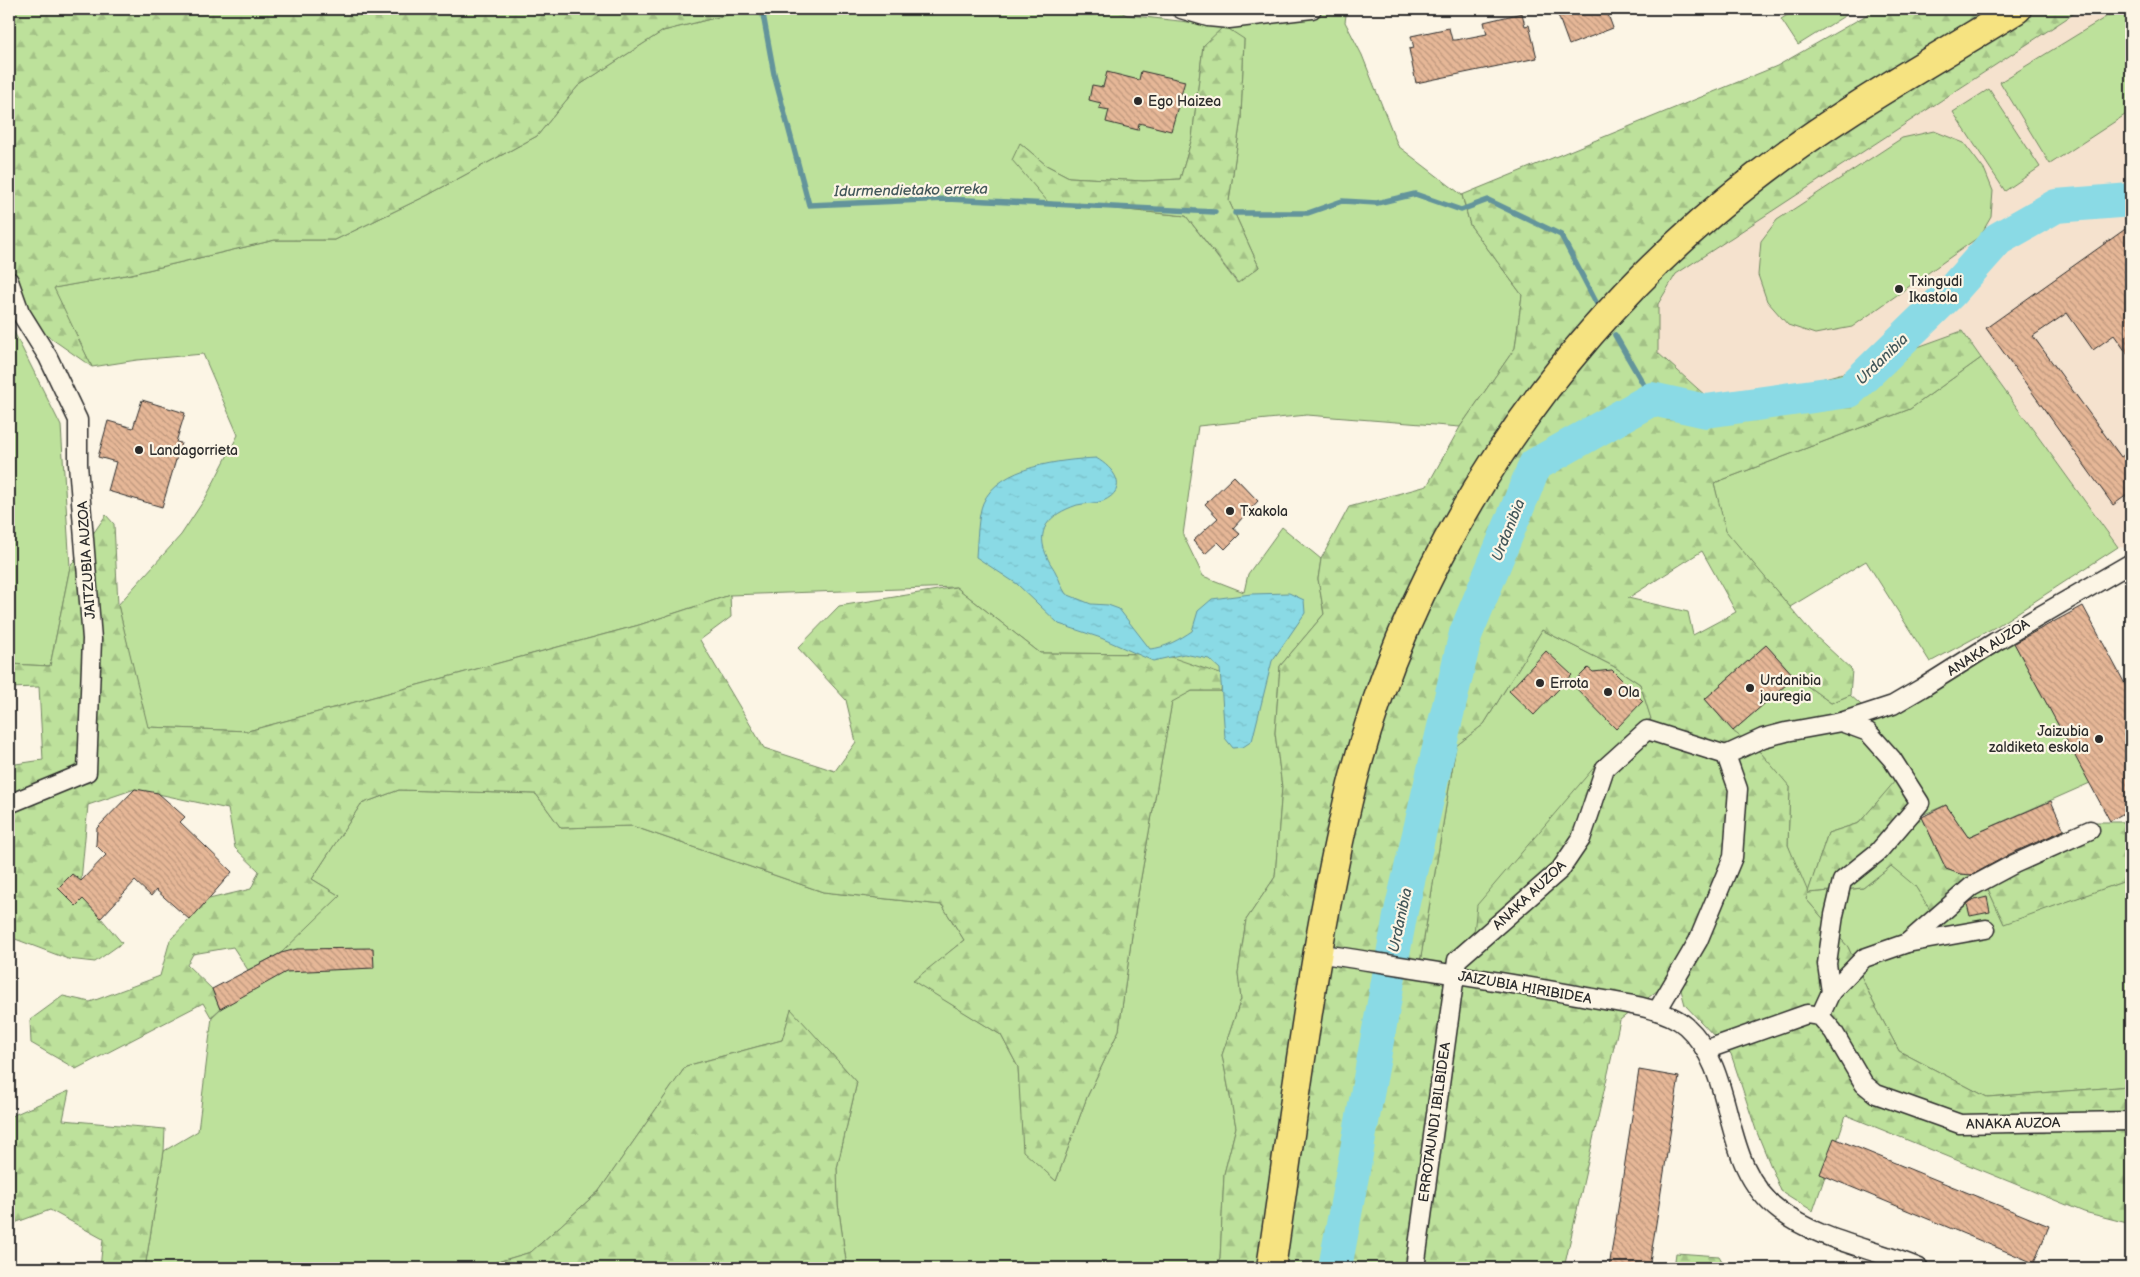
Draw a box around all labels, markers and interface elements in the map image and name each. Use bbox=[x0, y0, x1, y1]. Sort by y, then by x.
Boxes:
place label: Ego Haizea bbox=[1148, 93, 1221, 110]
marker: Ego Haizea bbox=[1132, 95, 1144, 107]
water label: Idurmendietako erreka bbox=[833, 180, 988, 201]
place label: Txingudi Ikastola bbox=[1909, 273, 1962, 306]
marker: Txingudi Ikastola bbox=[1893, 283, 1905, 295]
water label: Urdanibia bbox=[1852, 330, 1912, 389]
place label: Landagorrieta bbox=[149, 442, 238, 459]
marker: Landagorrieta bbox=[133, 444, 145, 456]
water label: Urdanibia bbox=[1487, 496, 1529, 564]
street label: JAITZUBIA AUZOA bbox=[74, 500, 99, 620]
place label: Txakola bbox=[1240, 503, 1288, 520]
marker: Txakola bbox=[1224, 505, 1236, 517]
street label: ANAKA AUZOA bbox=[1944, 615, 2033, 680]
place label: Urdanibia jauregia bbox=[1759, 672, 1821, 705]
place label: Errota bbox=[1550, 675, 1589, 692]
marker: Errota bbox=[1534, 677, 1546, 689]
marker: Urdanibia jauregia bbox=[1744, 682, 1756, 694]
place label: Ola bbox=[1618, 684, 1640, 701]
marker: Ola bbox=[1602, 686, 1614, 698]
place label: Jaizubia zaldiketa eskola bbox=[1989, 723, 2089, 756]
marker: Jaizubia zaldiketa eskola bbox=[2093, 733, 2105, 745]
street label: ANAKA AUZOA bbox=[1489, 857, 1570, 934]
water label: Urdanibia bbox=[1384, 886, 1417, 954]
street label: JAIZUBIA HIRIBIDEA bbox=[1457, 967, 1594, 1008]
street label: ERROTAUNDI IBILBIDEA bbox=[1415, 1040, 1454, 1203]
street label: ANAKA AUZOA bbox=[1966, 1114, 2061, 1133]

